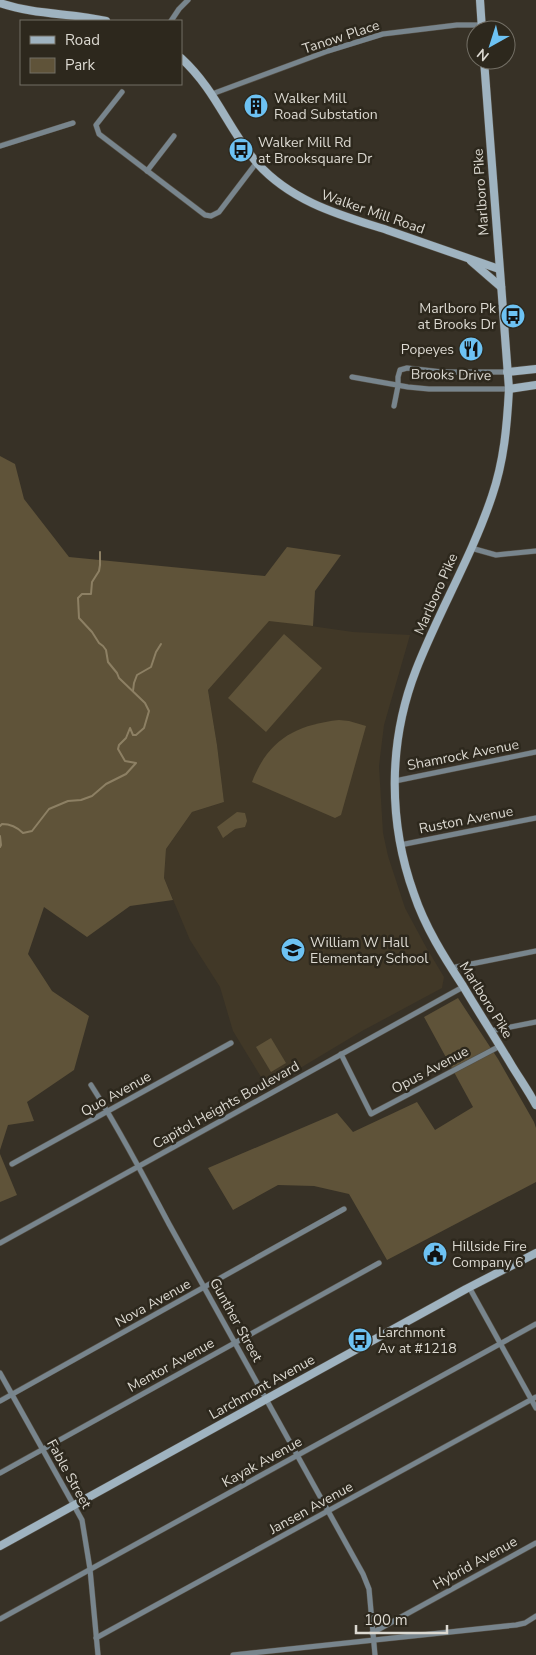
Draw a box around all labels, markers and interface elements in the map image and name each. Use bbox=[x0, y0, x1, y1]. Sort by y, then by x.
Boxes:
street label: Tanow Place bbox=[300, 16, 382, 58]
legend bbox=[20, 20, 182, 85]
north arrow bbox=[466, 20, 516, 70]
text: Road bbox=[65, 30, 100, 50]
text: N bbox=[473, 44, 493, 65]
text: Park bbox=[65, 55, 95, 75]
place label: Walker Mill Road Substation bbox=[274, 89, 378, 124]
building icon: Walker Mill Road Substation bbox=[243, 93, 269, 119]
place label: Walker Mill Rd at Brooksquare Dr bbox=[258, 133, 372, 168]
bus stop icon: Walker Mill Rd at Brooksquare Dr bbox=[228, 137, 254, 163]
street label: Marlboro Pike bbox=[468, 148, 494, 236]
street label: Walker Mill Road bbox=[319, 185, 427, 239]
place label: Marlboro Pk at Brooks Dr bbox=[418, 299, 497, 334]
bus stop icon: Marlboro Pk at Brooks Dr bbox=[500, 303, 526, 329]
restaurant icon: Popeyes bbox=[458, 336, 484, 362]
place label: Popeyes bbox=[401, 340, 454, 359]
street label: Brooks Drive bbox=[411, 365, 491, 385]
street label: Marlboro Pike bbox=[410, 550, 462, 638]
street label: Shamrock Avenue bbox=[406, 735, 520, 775]
street label: Ruston Avenue bbox=[417, 802, 515, 838]
place label: William W Hall Elementary School bbox=[310, 933, 429, 968]
school or university icon: William W Hall Elementary School bbox=[280, 937, 306, 963]
street label: Marlboro Pike bbox=[455, 958, 517, 1042]
street label: Opus Avenue bbox=[388, 1042, 472, 1098]
street label: Capitol Heights Boulevard bbox=[149, 1057, 303, 1153]
street label: Quo Avenue bbox=[77, 1067, 155, 1121]
place label: Hillside Fire Company 6 bbox=[452, 1237, 527, 1272]
public building icon: Hillside Fire Company 6 bbox=[422, 1241, 448, 1267]
street label: Nova Avenue bbox=[112, 1274, 194, 1332]
street label: Gunther Street bbox=[205, 1275, 267, 1365]
place label: Larchmont Av at #1218 bbox=[378, 1323, 457, 1358]
bus stop icon: Larchmont Av at #1218 bbox=[347, 1327, 373, 1353]
street label: Mentor Avenue bbox=[124, 1333, 218, 1397]
street label: Larchmont Avenue bbox=[206, 1350, 318, 1424]
street label: Kayak Avenue bbox=[219, 1432, 305, 1492]
street label: Fable Street bbox=[42, 1436, 96, 1512]
street label: Jansen Avenue bbox=[265, 1477, 356, 1539]
street label: Hybrid Avenue bbox=[429, 1532, 521, 1594]
scale bar bbox=[356, 1602, 447, 1634]
text: 100 m bbox=[364, 1610, 408, 1630]

